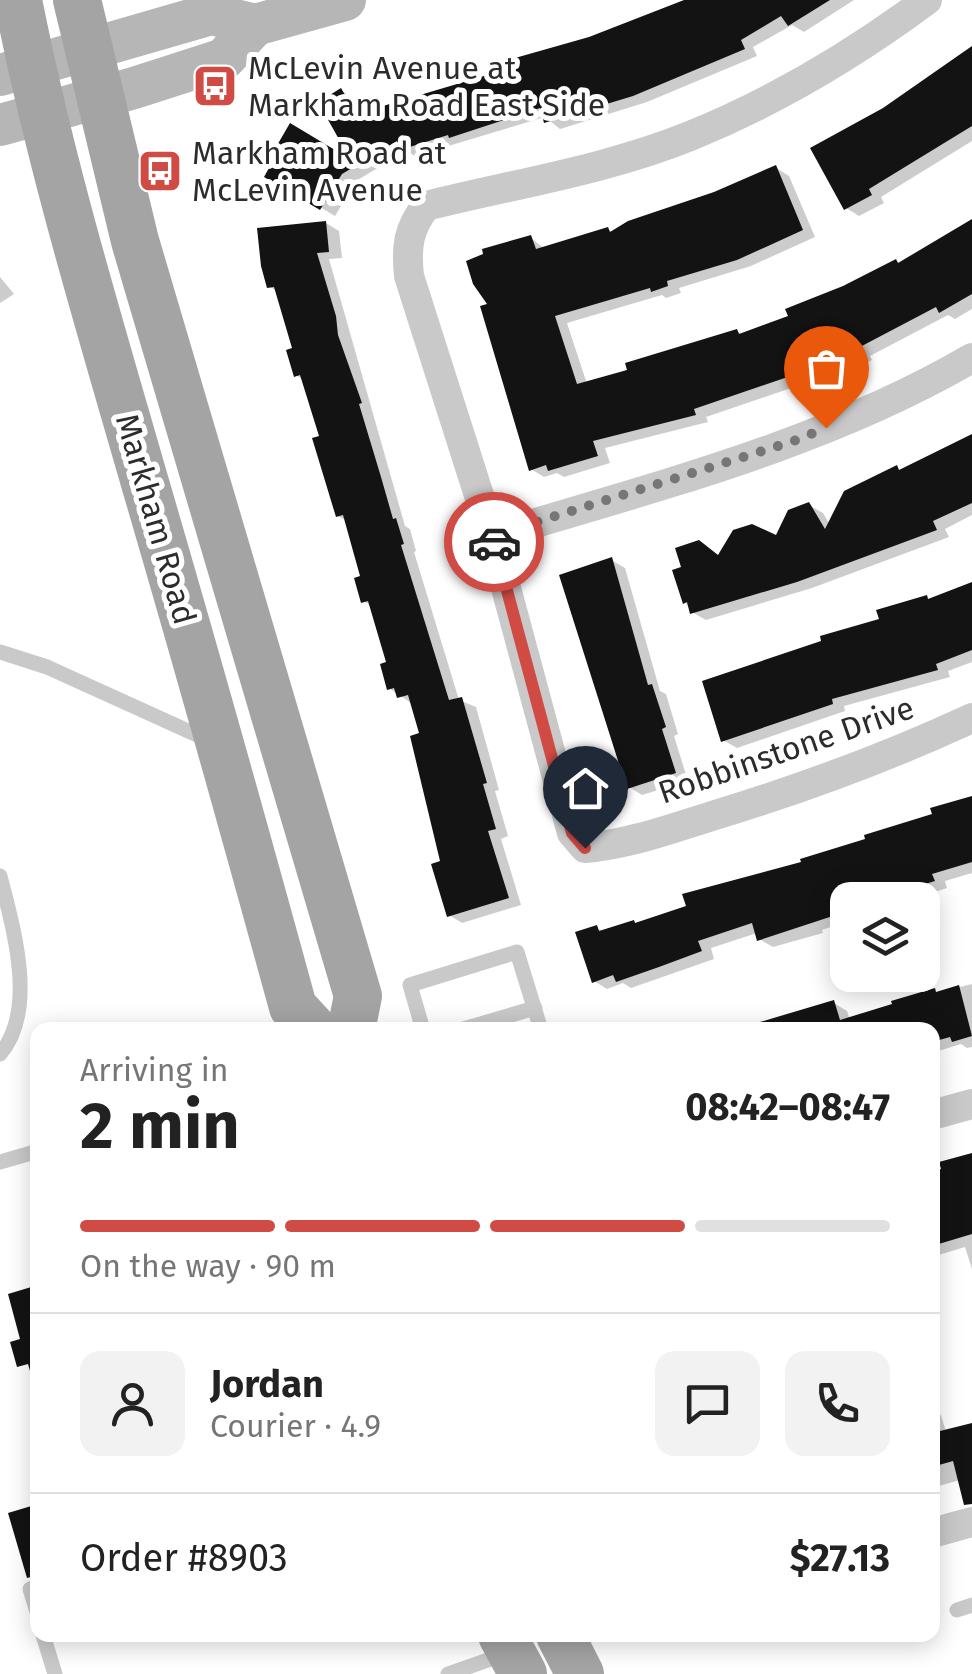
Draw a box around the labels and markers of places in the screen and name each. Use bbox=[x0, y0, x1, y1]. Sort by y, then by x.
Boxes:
place label: McLevin Avenue at Markham Road East Side bbox=[248, 49, 605, 124]
bus stop icon: McLevin Avenue at Markham Road East Side bbox=[192, 63, 238, 109]
place label: Markham Road at McLevin Avenue bbox=[192, 134, 447, 209]
bus stop icon: Markham Road at McLevin Avenue bbox=[137, 148, 183, 194]
pin bbox=[784, 326, 869, 429]
pin bbox=[543, 746, 628, 849]

